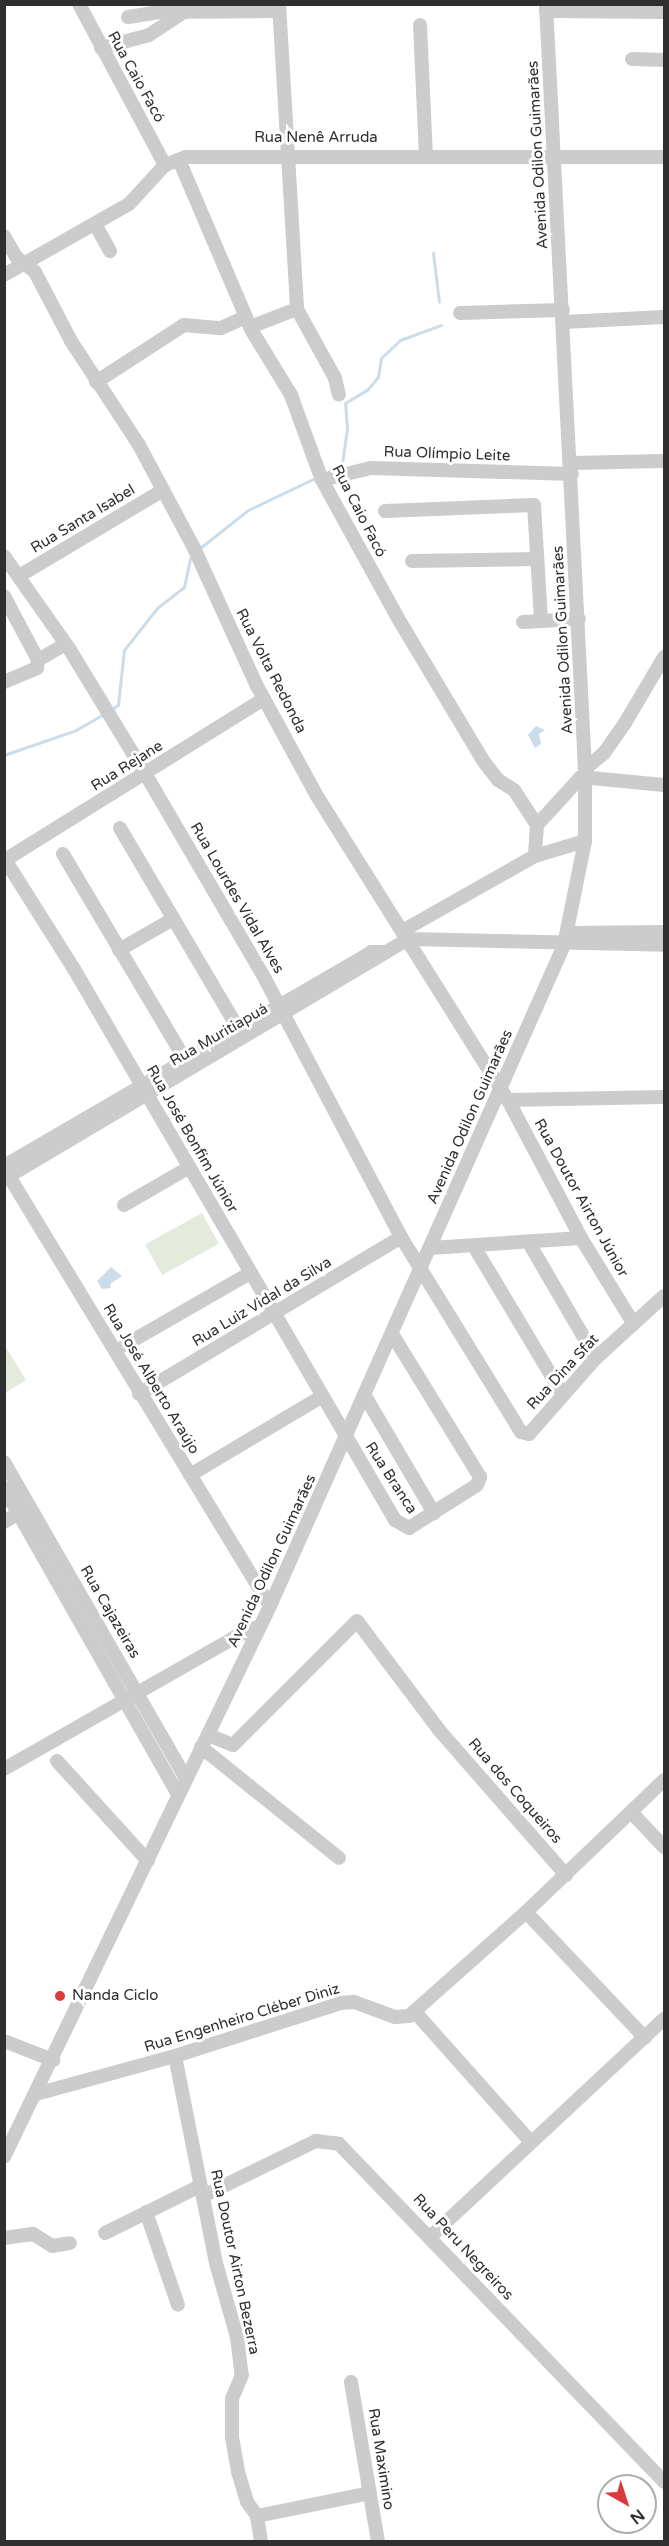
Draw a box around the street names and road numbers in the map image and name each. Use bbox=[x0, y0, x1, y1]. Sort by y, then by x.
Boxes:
street label: Rua Caio Facó bbox=[104, 28, 168, 126]
street label: Avenida Odilon Guimarães bbox=[524, 60, 552, 250]
street label: Rua Nenê Arruda bbox=[254, 129, 378, 147]
street label: Rua Olímpio Leite bbox=[383, 443, 511, 465]
street label: Rua Caio Facó bbox=[328, 462, 390, 560]
street label: Rua Santa Isabel bbox=[28, 481, 138, 557]
street label: Avenida Odilon Guimarães bbox=[549, 545, 577, 735]
street label: Rua Volta Redonda bbox=[232, 606, 310, 736]
street label: Rua Rejane bbox=[88, 737, 166, 795]
street label: Rua Lourdes Vídal Alves bbox=[186, 819, 288, 977]
street label: Rua Muritiapuá bbox=[167, 1000, 271, 1070]
street label: Avenida Odilon Guimarães bbox=[423, 1027, 517, 1207]
street label: Rua José Bonfim Júnior bbox=[142, 1062, 242, 1216]
street label: Rua Doutor Airton Júnior bbox=[530, 1116, 632, 1280]
street label: Rua Luiz Vidal da Silva bbox=[189, 1253, 335, 1351]
street label: Rua José Alberto Araújo bbox=[99, 1301, 203, 1457]
street label: Rua Dina Sfat bbox=[523, 1330, 603, 1414]
street label: Rua Branca bbox=[361, 1439, 421, 1517]
street label: Avenida Odilon Guimarães bbox=[224, 1472, 320, 1650]
street label: Rua Cajazeiras bbox=[76, 1562, 144, 1662]
street label: Rua dos Coqueiros bbox=[464, 1735, 566, 1847]
street label: Rua Engenheiro Cléber Diniz bbox=[142, 1980, 342, 2056]
street label: Rua Doutor Airton Bezerra bbox=[207, 2168, 263, 2356]
street label: Rua Peru Negreiros bbox=[409, 2190, 517, 2304]
street label: Rua Maximino bbox=[364, 2407, 398, 2511]

